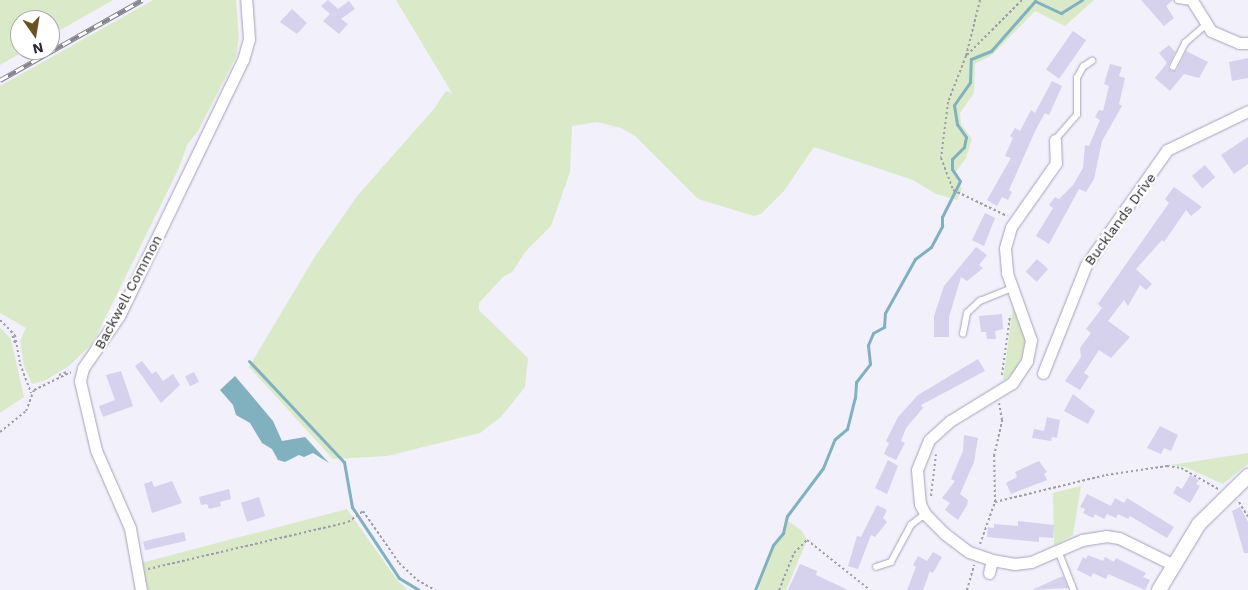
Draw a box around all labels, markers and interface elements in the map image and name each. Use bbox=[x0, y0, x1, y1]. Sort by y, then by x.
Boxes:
north arrow bbox=[10, 10, 60, 60]
text: N bbox=[31, 40, 45, 58]
street label: Bucklands Drive bbox=[1081, 169, 1159, 269]
street label: Backwell Common bbox=[91, 232, 165, 352]

